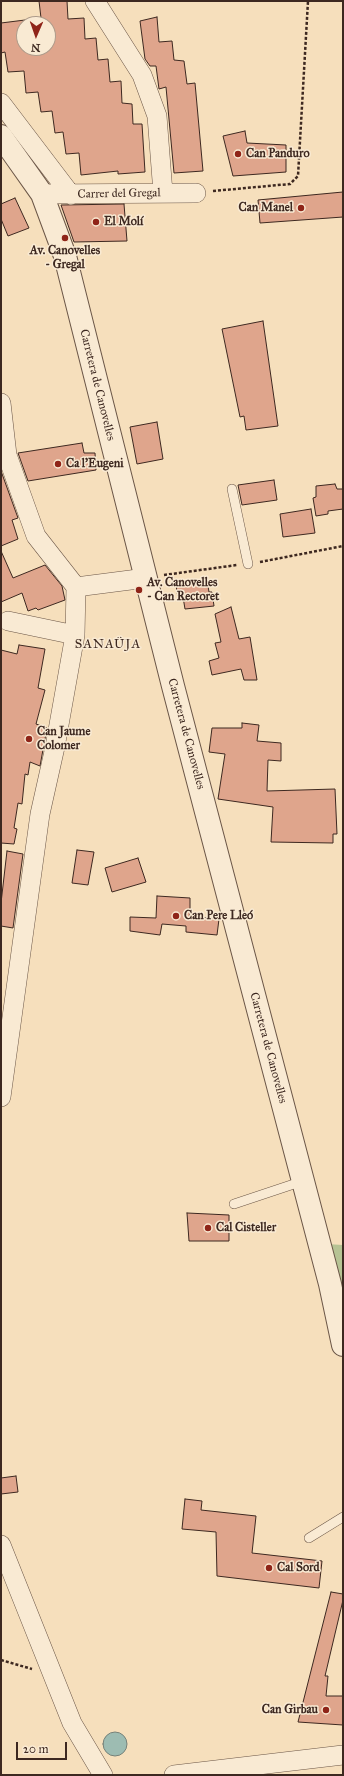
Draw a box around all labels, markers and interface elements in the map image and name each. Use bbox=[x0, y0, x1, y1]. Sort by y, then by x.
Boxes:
north arrow bbox=[16, 16, 56, 56]
text: N bbox=[31, 41, 40, 54]
place label: Can Panduro bbox=[246, 147, 310, 161]
marker: Can Panduro bbox=[233, 149, 243, 159]
street label: Carrer del Gregal bbox=[77, 186, 161, 202]
place label: Can Manel bbox=[239, 201, 293, 215]
marker: Can Manel bbox=[296, 203, 306, 213]
place label: El Molí bbox=[104, 215, 143, 229]
marker: El Molí bbox=[91, 217, 101, 227]
marker: Av. Canovelles - Gregal bbox=[60, 233, 70, 243]
place label: Av. Canovelles - Gregal bbox=[30, 244, 100, 272]
street label: Carretera de Canovelles bbox=[76, 328, 118, 442]
place label: Ca l'Eugeni bbox=[66, 457, 123, 471]
marker: Ca l'Eugeni bbox=[53, 459, 63, 469]
place label: Av. Canovelles - Can Rectoret bbox=[147, 576, 219, 604]
marker: Av. Canovelles - Can Rectoret bbox=[134, 585, 144, 595]
district label: SANAÜJA bbox=[75, 637, 141, 653]
street label: Carretera de Canovelles bbox=[164, 677, 208, 791]
place label: Can Jaume Colomer bbox=[37, 725, 90, 753]
marker: Can Jaume Colomer bbox=[24, 734, 34, 744]
place label: Can Pere Lleó bbox=[184, 909, 253, 923]
marker: Can Pere Lleó bbox=[171, 911, 181, 921]
street label: Carretera de Canovelles bbox=[246, 991, 290, 1105]
place label: Cal Cisteller bbox=[216, 1221, 276, 1235]
marker: Cal Cisteller bbox=[203, 1223, 213, 1233]
place label: Cal Sord bbox=[277, 1561, 320, 1575]
marker: Cal Sord bbox=[264, 1563, 274, 1573]
place label: Can Girbau bbox=[262, 1703, 318, 1717]
marker: Can Girbau bbox=[321, 1705, 331, 1715]
scale bar bbox=[18, 1734, 69, 1760]
text: 20 m bbox=[23, 1742, 49, 1756]

